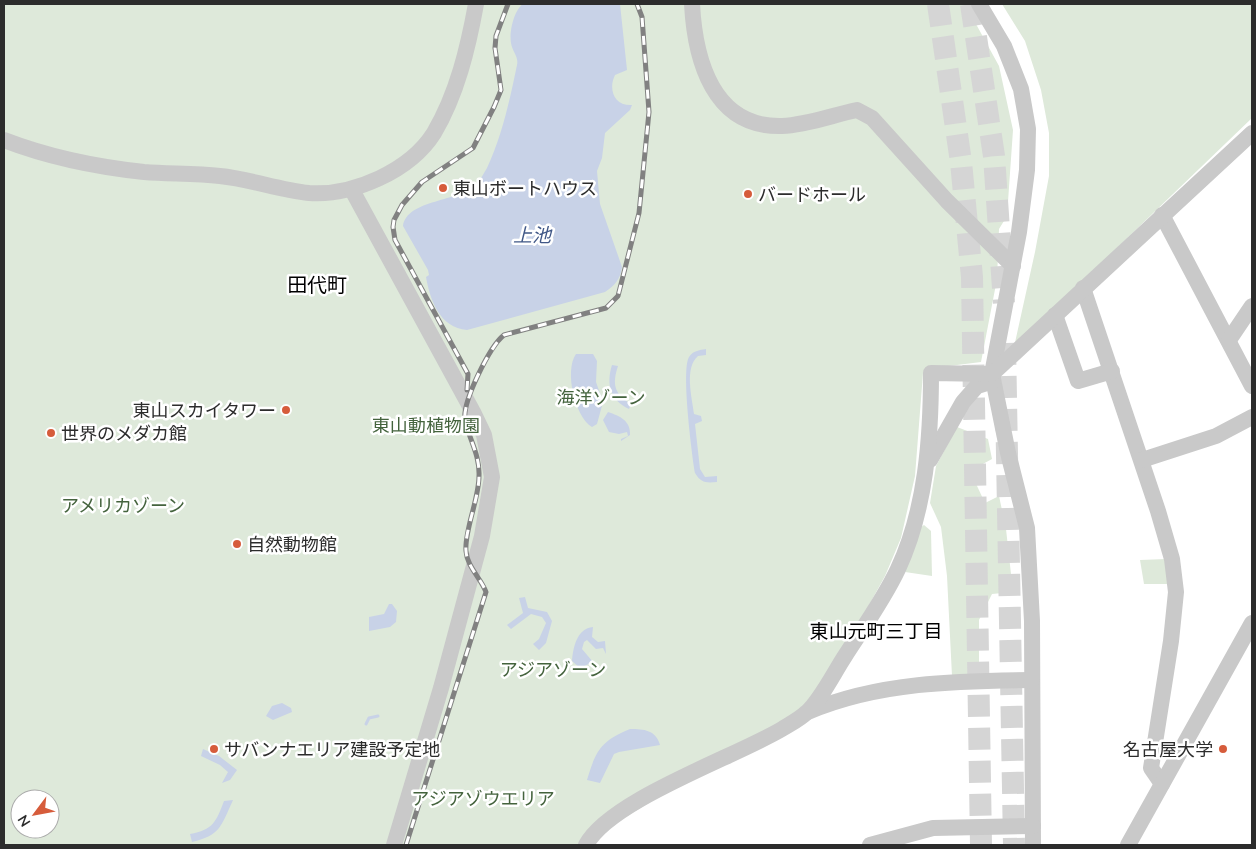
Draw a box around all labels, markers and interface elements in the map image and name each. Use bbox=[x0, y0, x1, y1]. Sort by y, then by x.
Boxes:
place label: 東山ボートハウス bbox=[453, 177, 597, 200]
marker: 東山ボートハウス bbox=[437, 182, 449, 194]
place label: バードホール bbox=[758, 183, 866, 206]
marker: バードホール bbox=[742, 188, 754, 200]
water label: 上池 bbox=[513, 223, 553, 247]
district label: 田代町 bbox=[287, 272, 347, 297]
park label: 海洋ゾーン bbox=[556, 386, 646, 409]
place label: 東山スカイタワー bbox=[133, 399, 276, 422]
marker: 東山スカイタワー bbox=[280, 404, 292, 416]
park label: 東山動植物園 bbox=[372, 414, 480, 437]
place label: 世界のメダカ館 bbox=[61, 422, 187, 445]
marker: 世界のメダカ館 bbox=[45, 427, 57, 439]
park label: アメリカゾーン bbox=[61, 494, 185, 517]
place label: 自然動物館 bbox=[247, 533, 337, 556]
marker: 自然動物館 bbox=[231, 538, 243, 550]
district label: 東山元町三丁目 bbox=[809, 619, 943, 643]
park label: アジアゾーン bbox=[500, 658, 606, 681]
place label: サバンナエリア建設予定地 bbox=[224, 738, 440, 761]
place label: 名古屋大学 bbox=[1123, 738, 1213, 761]
marker: サバンナエリア建設予定地 bbox=[208, 743, 220, 755]
marker: 名古屋大学 bbox=[1217, 743, 1229, 755]
park label: アジアゾウエリア bbox=[411, 787, 555, 810]
north arrow bbox=[10, 789, 60, 839]
text: N bbox=[14, 812, 34, 830]

